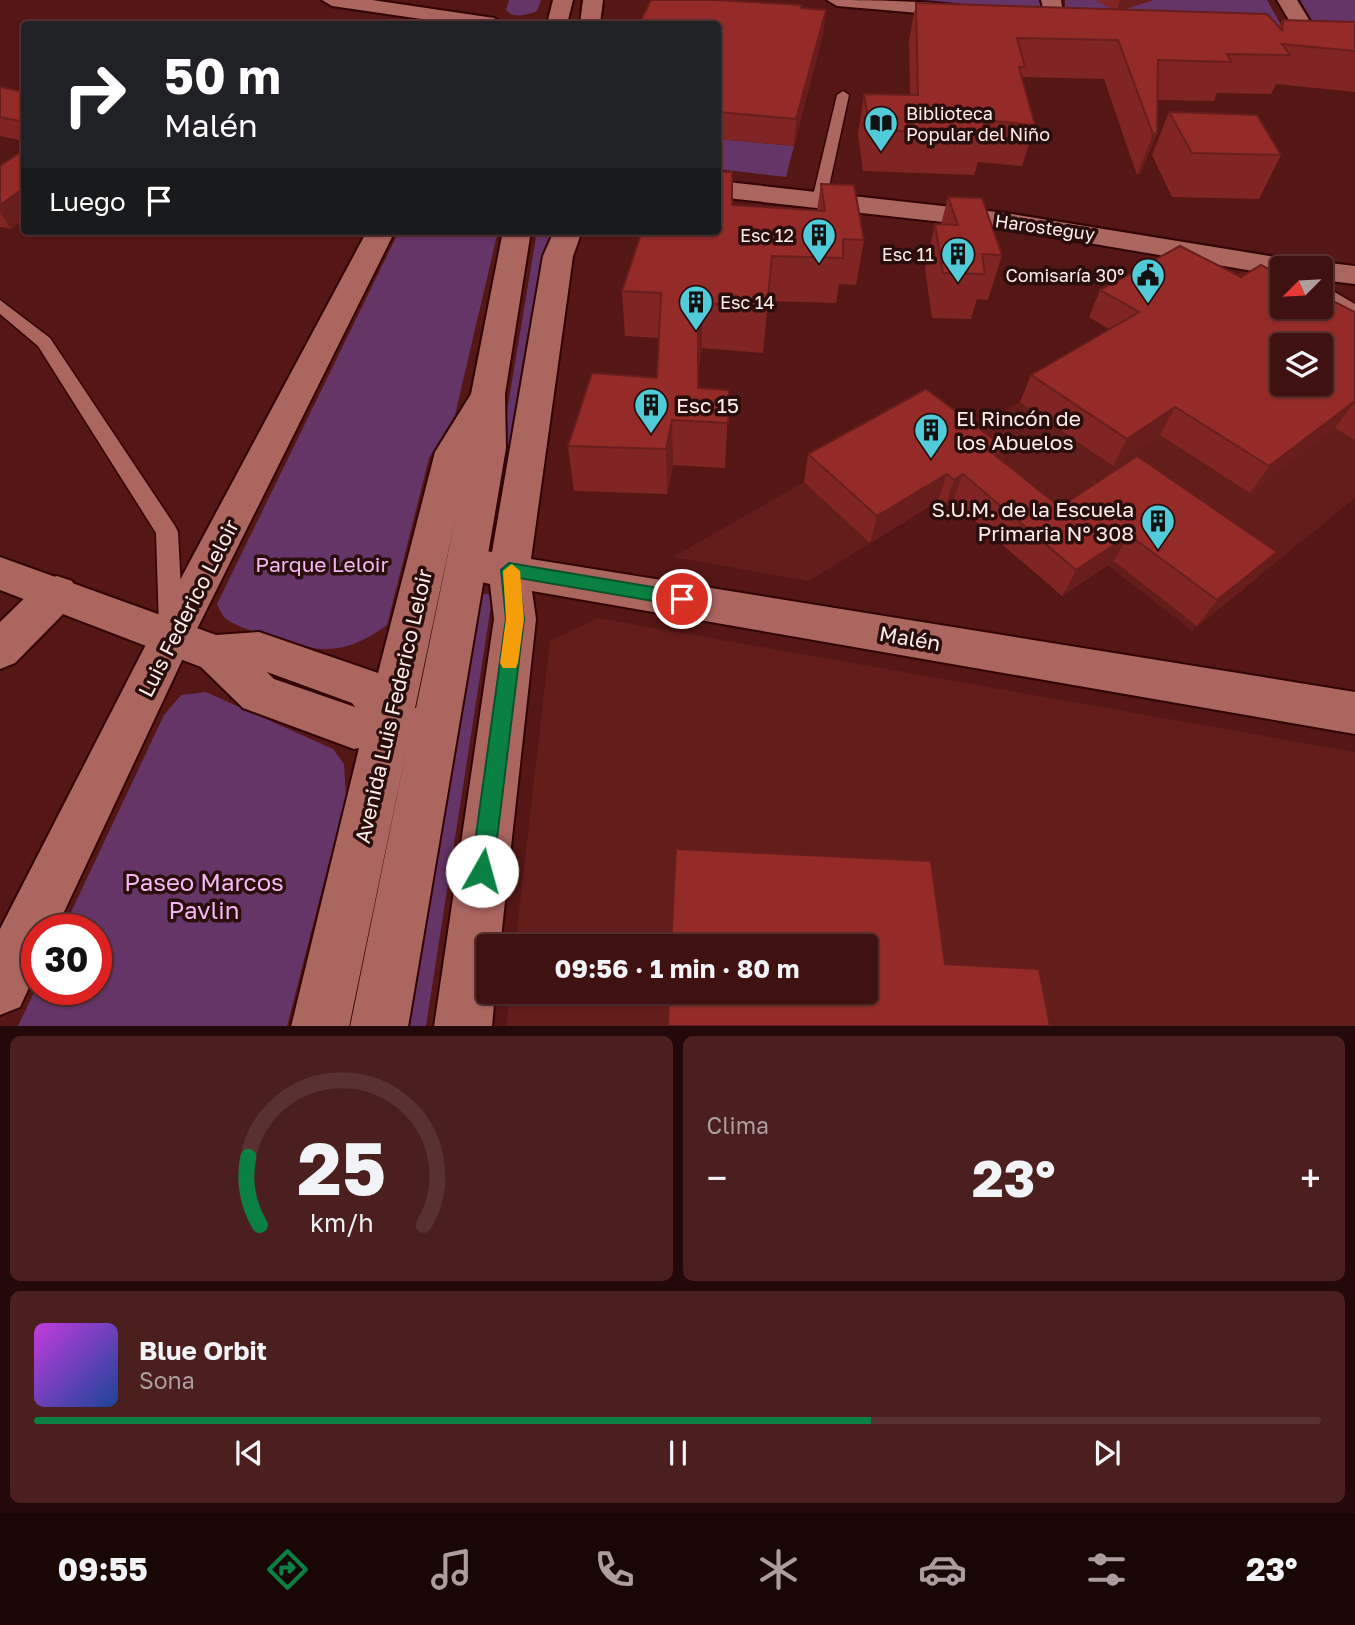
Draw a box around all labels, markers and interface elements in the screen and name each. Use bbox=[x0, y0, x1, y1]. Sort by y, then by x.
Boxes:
text: 50 m bbox=[164, 46, 281, 105]
icon: right bbox=[49, 49, 140, 140]
place label: Biblioteca Popular del Niño bbox=[906, 102, 1050, 145]
library icon: Biblioteca Popular del Niño bbox=[862, 104, 900, 153]
text: Malén bbox=[164, 106, 258, 144]
icon: arrive bbox=[140, 182, 178, 220]
text: Luego bbox=[49, 186, 126, 217]
street label: Harosteguy bbox=[994, 209, 1096, 245]
building icon: Esc 12 bbox=[800, 216, 838, 265]
place label: Esc 12 bbox=[740, 224, 794, 246]
building icon: Esc 11 bbox=[939, 235, 977, 284]
place label: Esc 11 bbox=[882, 243, 934, 265]
public building icon: Comisaría 30º bbox=[1129, 256, 1167, 305]
north arrow bbox=[1270, 256, 1334, 318]
map controls bbox=[1270, 256, 1333, 396]
place label: Comisaría 30º bbox=[1005, 264, 1124, 286]
building icon: Esc 14 bbox=[677, 283, 715, 332]
place label: Esc 14 bbox=[720, 291, 775, 313]
button: layers bbox=[1270, 333, 1333, 396]
building icon: Esc 15 bbox=[632, 386, 670, 435]
place label: Esc 15 bbox=[676, 392, 739, 418]
place label: El Rincón de los Abuelos bbox=[956, 405, 1081, 455]
building icon: El Rincón de los Abuelos bbox=[912, 411, 950, 460]
place label: S.U.M. de la Escuela Primaria N° 308 bbox=[931, 496, 1134, 546]
building icon: S.U.M. de la Escuela Primaria N° 308 bbox=[1139, 502, 1177, 551]
street label: Luis Federico Leloir bbox=[132, 515, 244, 701]
park label: Parque Leloir bbox=[255, 551, 389, 577]
street label: Avenida Luis Federico Leloir bbox=[349, 566, 437, 846]
pin bbox=[652, 569, 712, 629]
icon: arrive bbox=[663, 580, 701, 618]
street label: Malén bbox=[877, 620, 943, 656]
position arrow bbox=[445, 834, 519, 908]
park label: Paseo Marcos Pavlin bbox=[124, 867, 284, 924]
speed limit sign: 30 bbox=[21, 914, 112, 1005]
text: 09:56 · 1 min · 80 m bbox=[554, 953, 800, 984]
text: Clima bbox=[707, 1111, 769, 1139]
text: 25 bbox=[297, 1124, 386, 1211]
text: 23° bbox=[972, 1146, 1056, 1208]
text: − bbox=[707, 1155, 727, 1200]
text: + bbox=[1300, 1155, 1321, 1200]
text: km/h bbox=[309, 1206, 373, 1237]
text: Blue Orbit bbox=[139, 1335, 267, 1366]
text: Sona bbox=[139, 1366, 195, 1394]
icon: previous bbox=[230, 1434, 268, 1472]
icon: pause bbox=[659, 1434, 697, 1472]
icon: next bbox=[1088, 1434, 1126, 1472]
icon: directions bbox=[263, 1545, 312, 1594]
icon: music bbox=[427, 1545, 476, 1594]
icon: phone bbox=[590, 1545, 639, 1594]
icon: climate bbox=[754, 1545, 803, 1594]
icon: car bbox=[918, 1545, 967, 1594]
icon: filters bbox=[1082, 1545, 1131, 1594]
text: 09:55 bbox=[57, 1550, 148, 1588]
text: 23° bbox=[1246, 1550, 1298, 1588]

